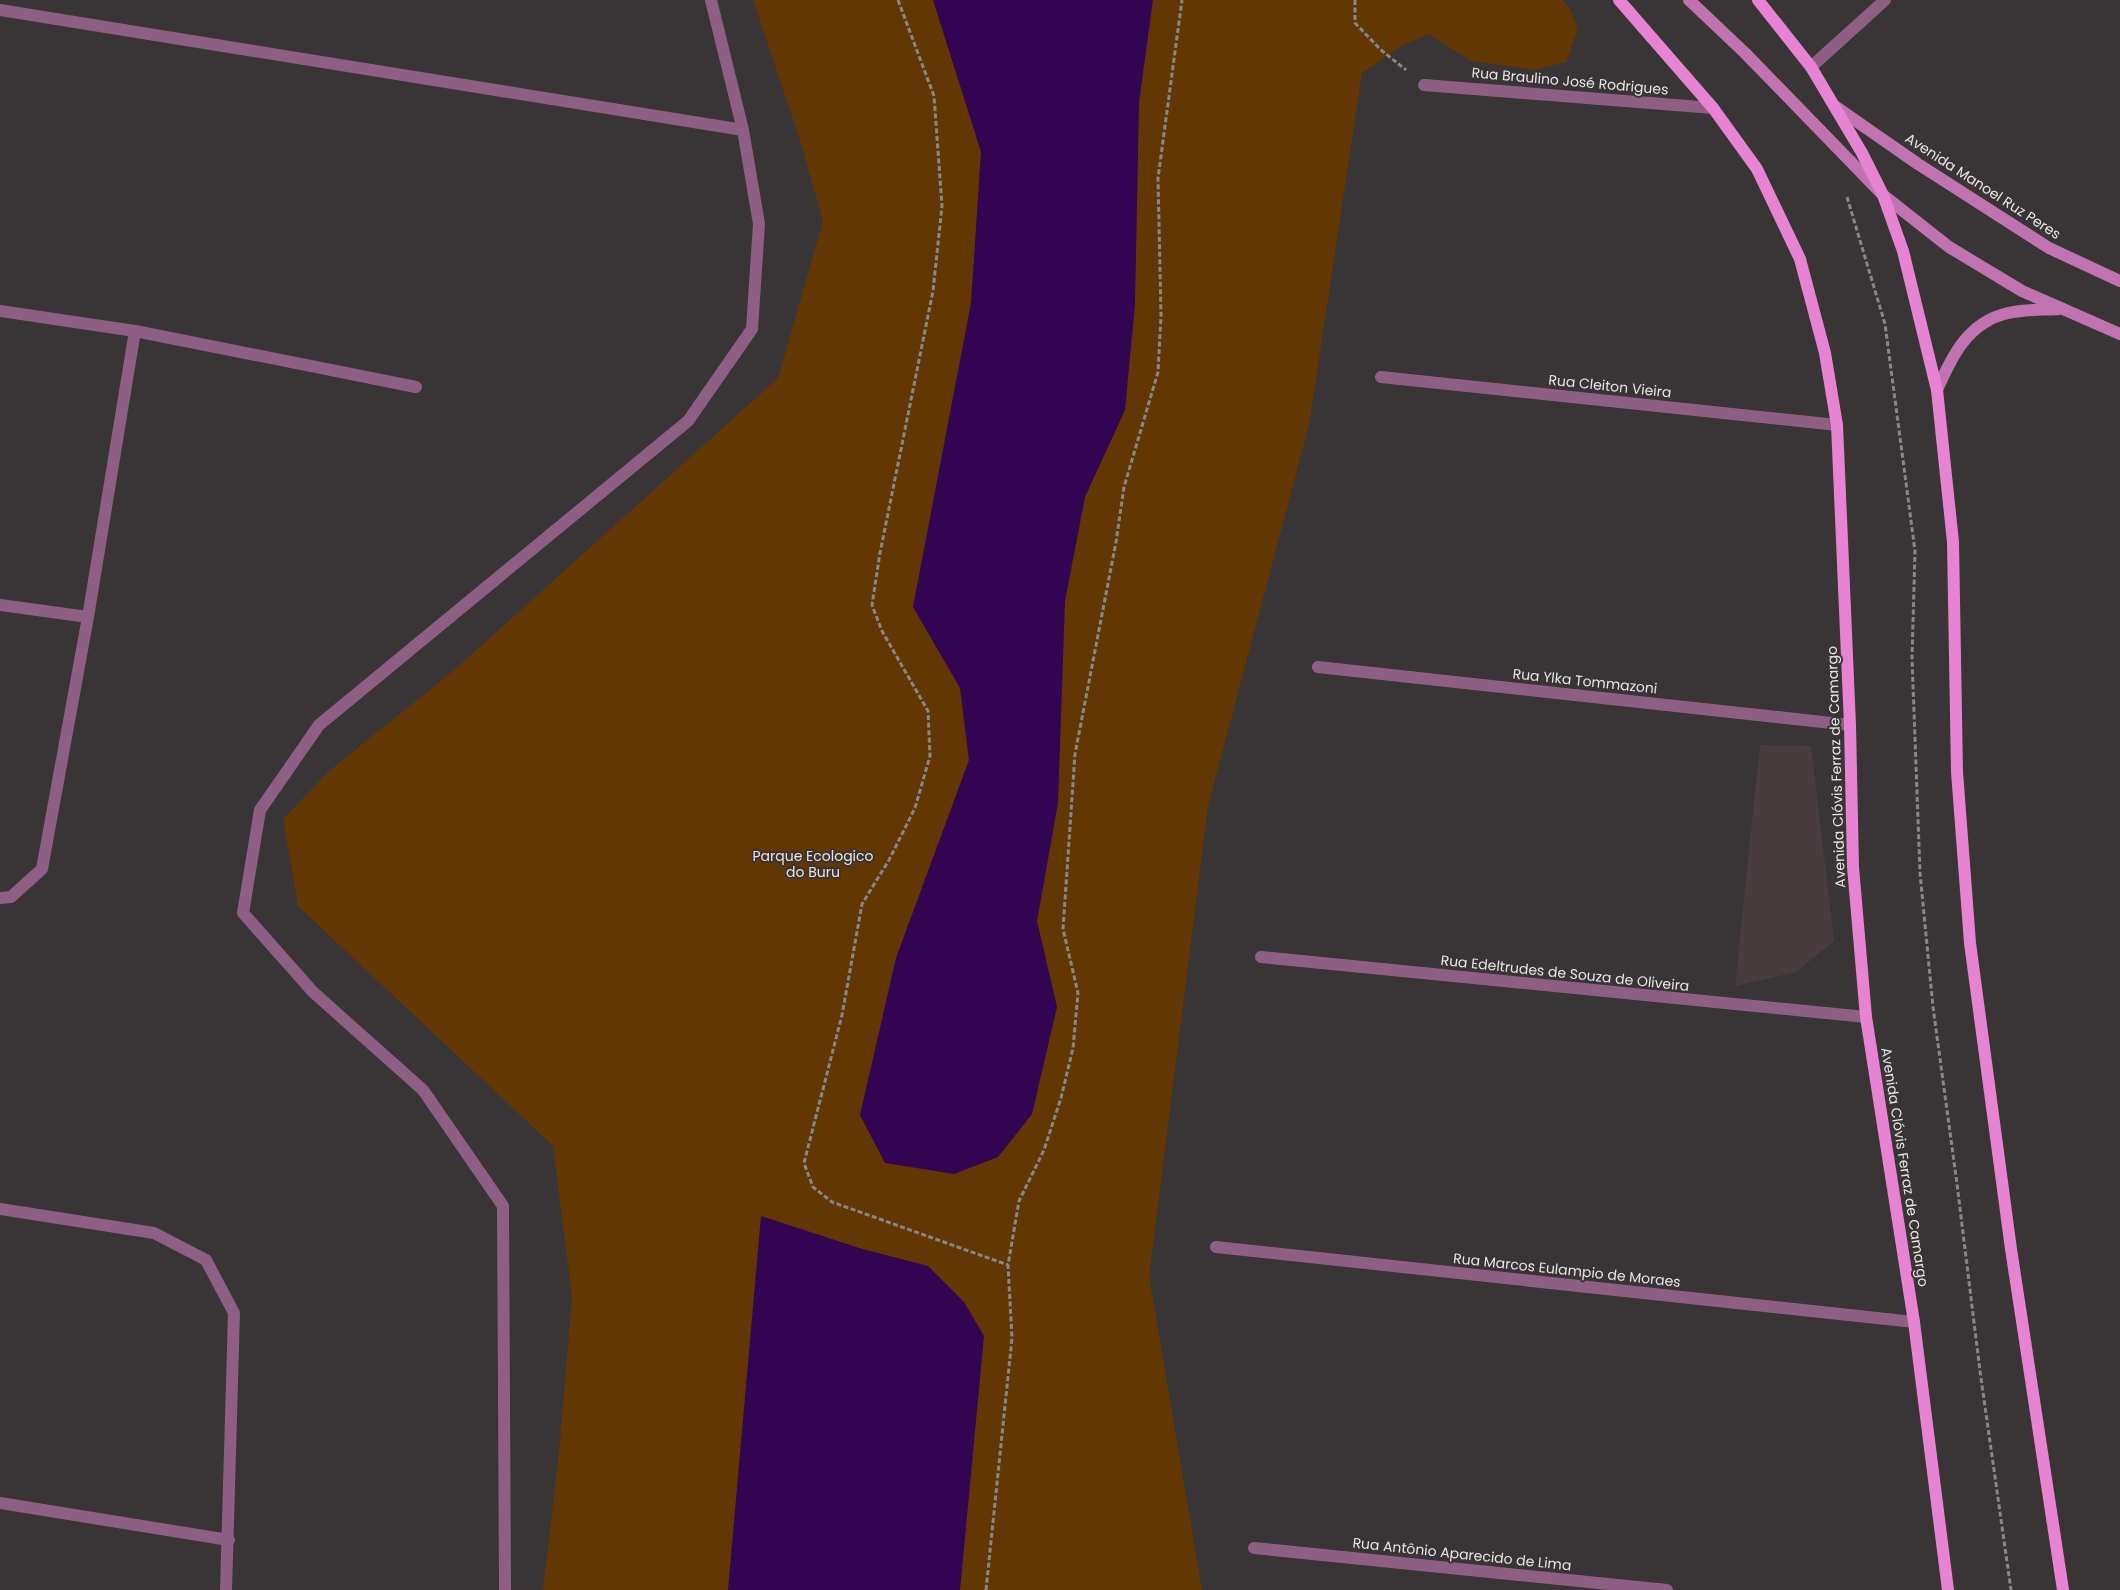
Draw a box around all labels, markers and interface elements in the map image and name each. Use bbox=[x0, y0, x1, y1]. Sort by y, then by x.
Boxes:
street label: Rua Braulino José Rodrigues bbox=[1471, 62, 1669, 100]
street label: Avenida Manoel Ruz Peres bbox=[1901, 128, 2065, 244]
street label: Rua Cleiton Vieira bbox=[1548, 370, 1672, 402]
street label: Avenida Clóvis Ferraz de Camargo bbox=[1822, 646, 1850, 888]
street label: Rua Ylka Tommazoni bbox=[1512, 663, 1658, 699]
park label: Parque Ecologico do Buru bbox=[752, 846, 874, 882]
street label: Rua Edeltrudes de Souza de Oliveira bbox=[1440, 950, 1690, 996]
street label: Avenida Clóvis Ferraz de Camargo bbox=[1876, 1046, 1934, 1288]
street label: Rua Marcos Eulampio de Moraes bbox=[1452, 1248, 1682, 1292]
street label: Rua Antônio Aparecido de Lima bbox=[1352, 1533, 1572, 1575]

